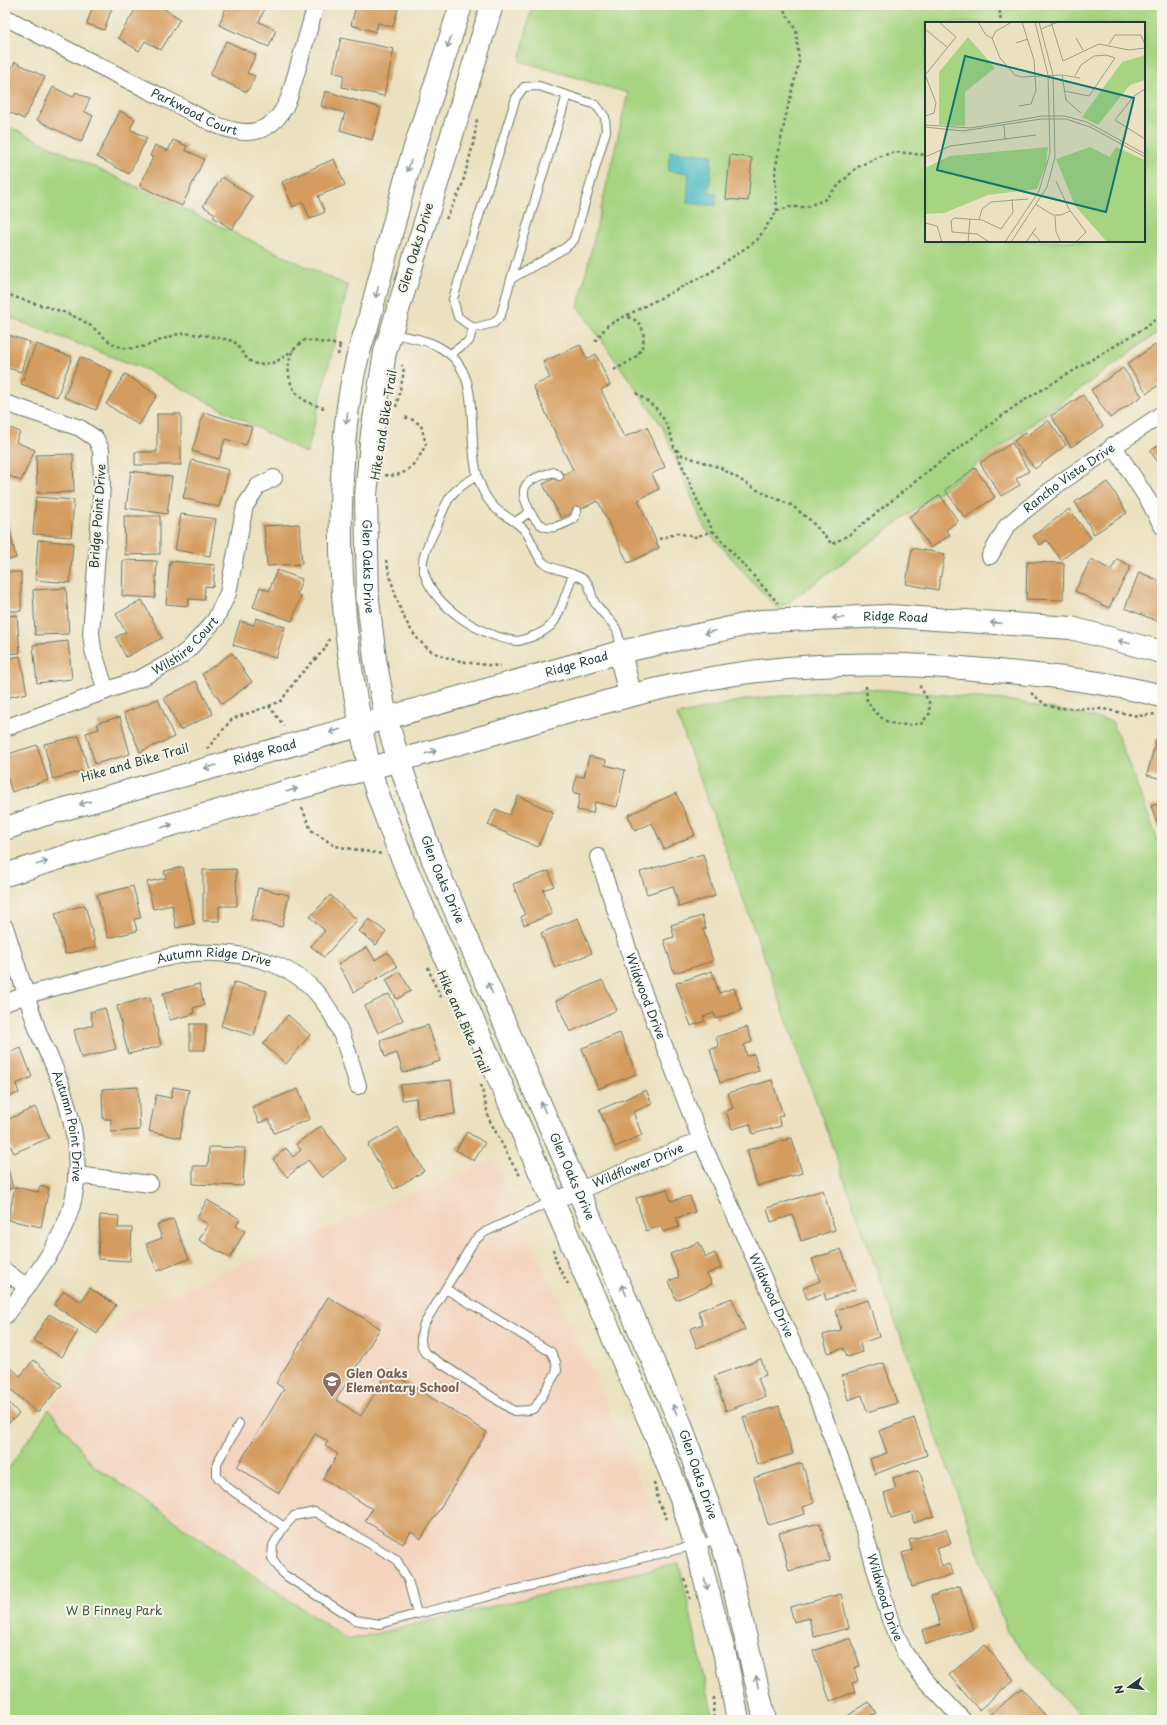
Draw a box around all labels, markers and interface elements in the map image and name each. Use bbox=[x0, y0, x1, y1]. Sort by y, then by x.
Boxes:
inset map bbox=[925, 22, 1145, 242]
one-way arrow bbox=[445, 35, 452, 48]
street label: Parkwood Court bbox=[148, 83, 239, 139]
one-way arrow bbox=[405, 159, 412, 172]
street label: Glen Oaks Drive bbox=[393, 200, 437, 295]
one-way arrow bbox=[372, 285, 380, 298]
street label: Hike and Bike Trail bbox=[365, 368, 401, 481]
one-way arrow bbox=[343, 411, 351, 424]
street label: Rancho Vista Drive bbox=[1019, 438, 1119, 517]
street label: Bridge Point Drive bbox=[84, 463, 110, 569]
street label: Glen Oaks Drive bbox=[358, 519, 380, 614]
street label: Ridge Road bbox=[863, 606, 929, 627]
street label: Wilshire Court bbox=[148, 612, 222, 679]
one-way arrow bbox=[832, 614, 845, 622]
one-way arrow bbox=[990, 619, 1003, 627]
one-way arrow bbox=[704, 629, 717, 637]
one-way arrow bbox=[1118, 637, 1131, 645]
street label: Ridge Road bbox=[543, 646, 610, 681]
one-way arrow bbox=[329, 728, 342, 735]
street label: Ridge Road bbox=[231, 734, 298, 769]
street label: Hike and Bike Trail bbox=[79, 738, 191, 786]
one-way arrow bbox=[424, 748, 437, 755]
one-way arrow bbox=[204, 764, 217, 771]
one-way arrow bbox=[285, 786, 298, 793]
one-way arrow bbox=[79, 800, 92, 807]
one-way arrow bbox=[160, 822, 173, 829]
street label: Glen Oaks Drive bbox=[417, 833, 470, 926]
one-way arrow bbox=[36, 859, 49, 866]
street label: Autumn Ridge Drive bbox=[155, 943, 274, 971]
street label: Wildwood Drive bbox=[622, 950, 671, 1042]
street label: Hike and Bike Trail bbox=[433, 967, 495, 1076]
one-way arrow bbox=[486, 983, 494, 995]
street label: Autumn Point Drive bbox=[48, 1068, 87, 1183]
one-way arrow bbox=[539, 1102, 546, 1114]
street label: Glen Oaks Drive bbox=[546, 1129, 600, 1223]
street label: Wildflower Drive bbox=[589, 1138, 686, 1192]
street label: Wildwood Drive bbox=[745, 1250, 799, 1340]
one-way arrow bbox=[619, 1285, 627, 1297]
place label: Glen Oaks Elementary School bbox=[346, 1364, 459, 1396]
school or university icon: Glen Oaks Elementary School bbox=[321, 1370, 343, 1398]
one-way arrow bbox=[671, 1404, 678, 1416]
street label: Glen Oaks Drive bbox=[675, 1427, 723, 1522]
street label: Wildwood Drive bbox=[863, 1551, 908, 1644]
one-way arrow bbox=[703, 1577, 710, 1590]
park label: W B Finney Park bbox=[66, 1601, 162, 1619]
north arrow bbox=[1109, 1667, 1149, 1707]
one-way arrow bbox=[753, 1676, 761, 1689]
text: N bbox=[1109, 1683, 1128, 1696]

